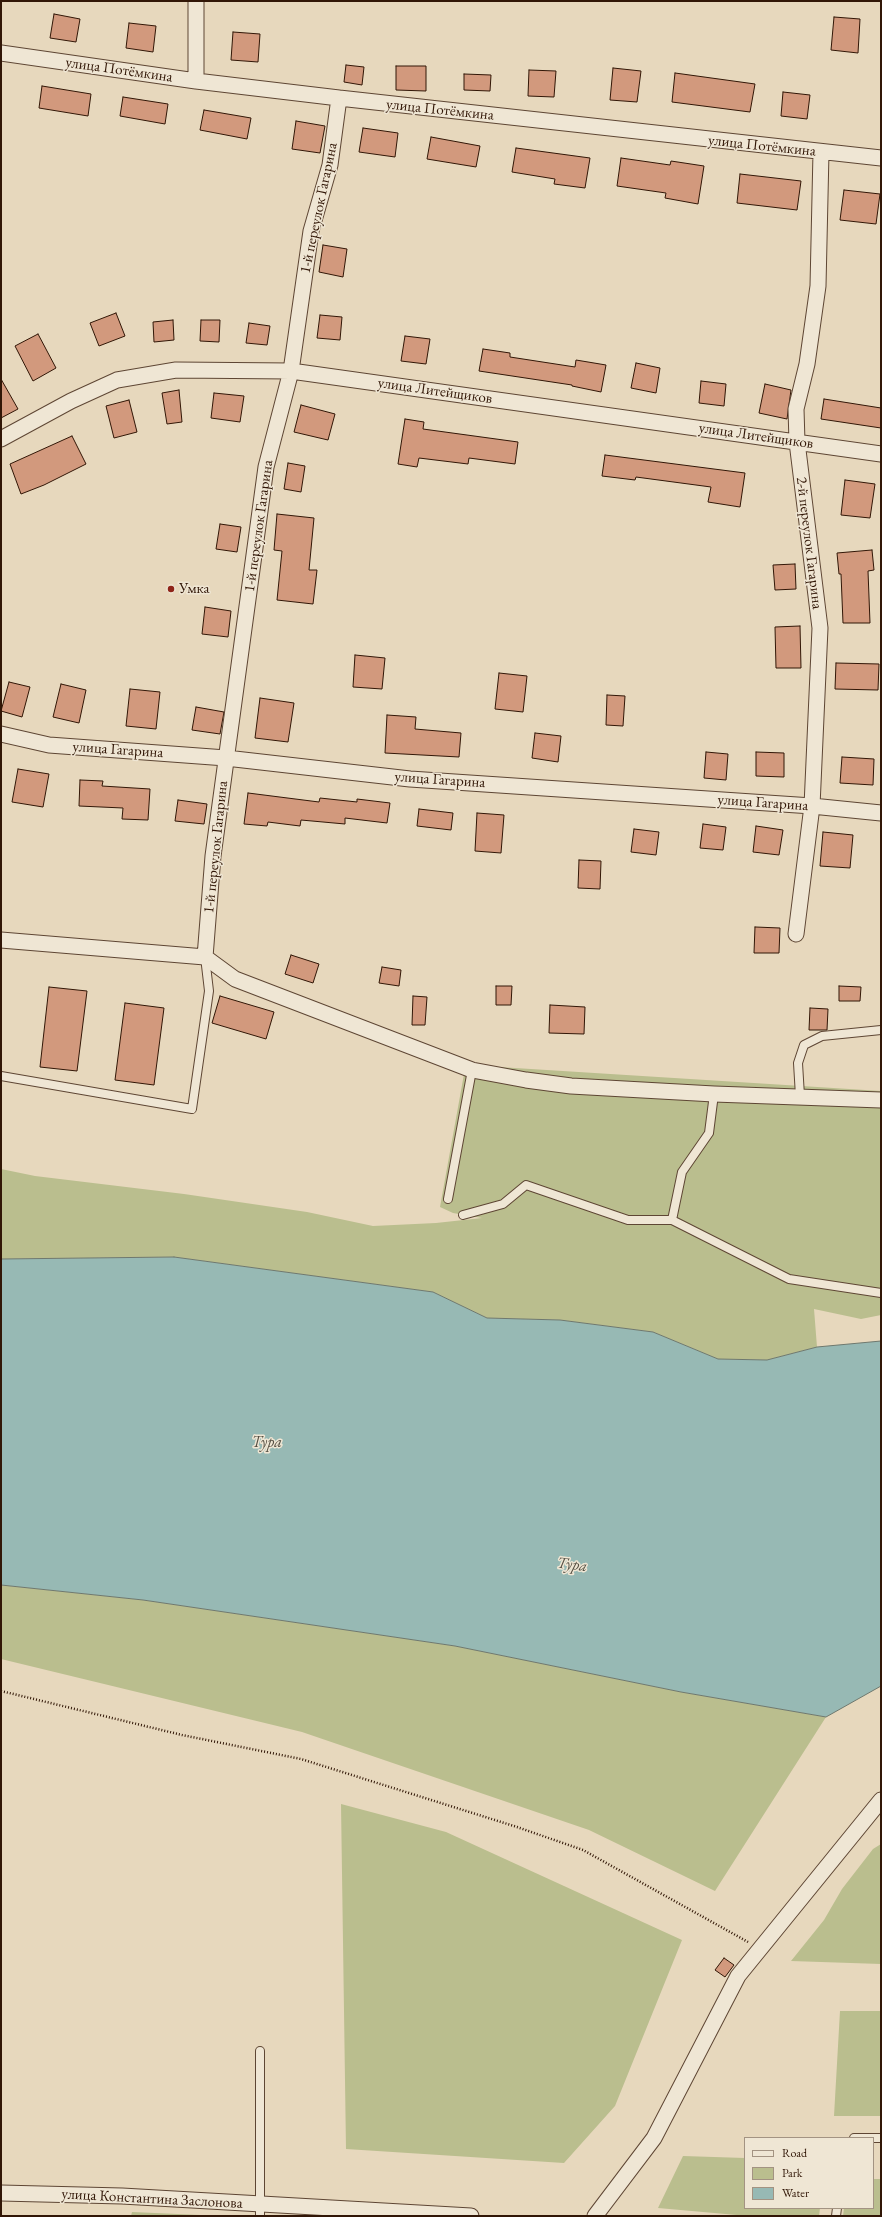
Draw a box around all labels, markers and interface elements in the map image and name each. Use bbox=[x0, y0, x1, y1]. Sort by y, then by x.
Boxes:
street label: улица Потёмкина bbox=[64, 54, 174, 86]
street label: улица Потёмкина bbox=[385, 95, 495, 125]
street label: улица Потёмкина bbox=[707, 131, 817, 161]
street label: 1-й переулок Гагарина bbox=[296, 141, 342, 275]
street label: улица Литейщиков bbox=[377, 374, 493, 408]
street label: улица Литейщиков bbox=[698, 419, 814, 453]
street label: 1-й переулок Гагарина bbox=[241, 459, 277, 593]
street label: 2-й переулок Гагарина bbox=[792, 476, 826, 610]
place label: Умка bbox=[179, 580, 210, 598]
marker: Умка bbox=[166, 584, 176, 594]
street label: улица Гагарина bbox=[72, 738, 164, 762]
street label: улица Гагарина bbox=[394, 768, 486, 792]
street label: 1-й переулок Гагарина bbox=[200, 780, 232, 914]
street label: улица Гагарина bbox=[717, 791, 809, 815]
water label: Тура bbox=[252, 1433, 282, 1453]
water label: Тура bbox=[556, 1554, 588, 1576]
legend bbox=[744, 2137, 874, 2209]
text: Road bbox=[782, 2145, 807, 2161]
text: Park bbox=[782, 2165, 802, 2181]
street label: улица Константина Заслонова bbox=[61, 2185, 243, 2213]
text: Water bbox=[782, 2185, 809, 2201]

